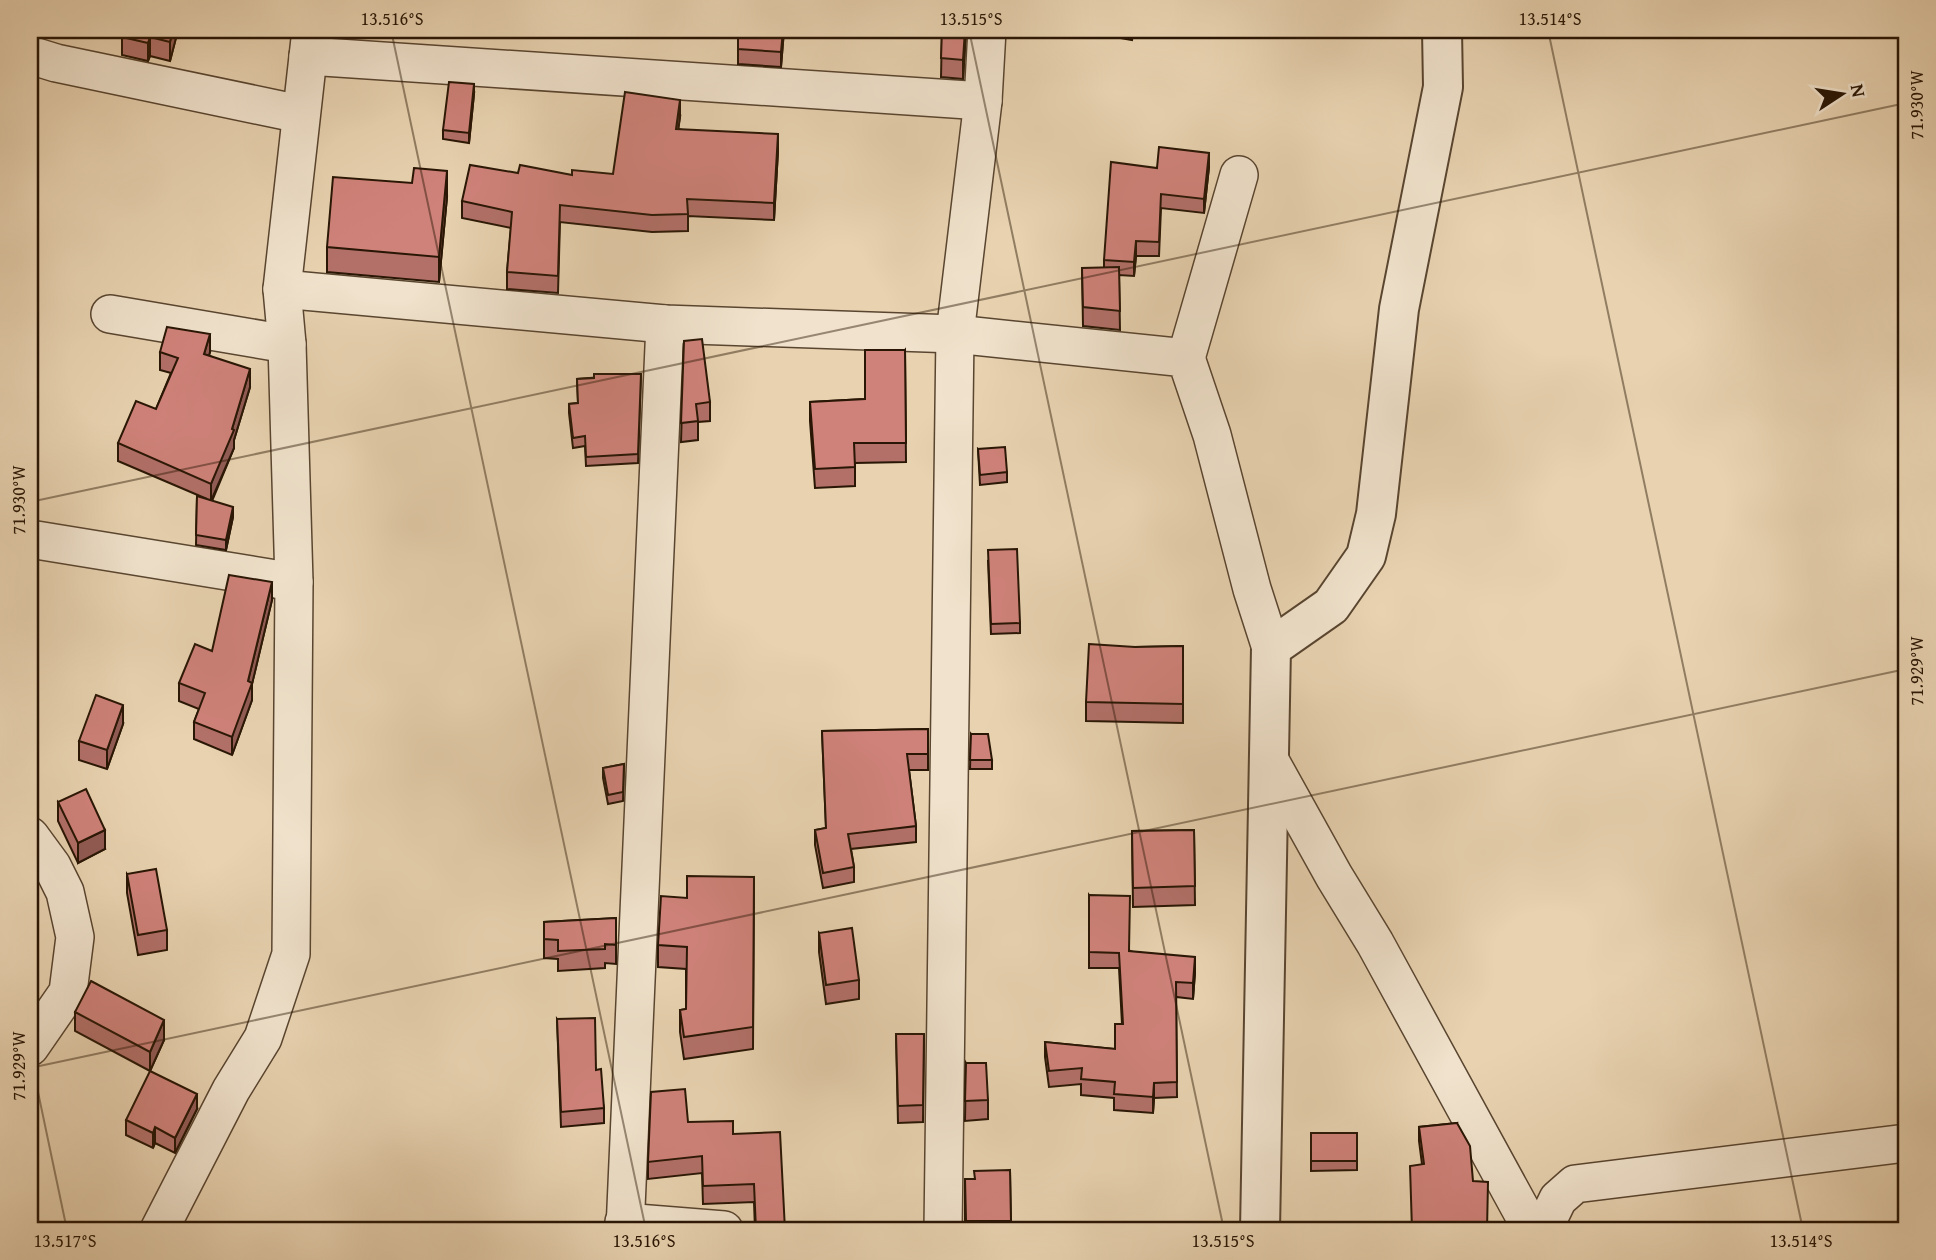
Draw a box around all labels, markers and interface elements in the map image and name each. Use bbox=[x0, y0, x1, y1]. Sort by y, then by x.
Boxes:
text: 13.516°S bbox=[361, 5, 424, 32]
text: 13.515°S bbox=[940, 5, 1003, 32]
text: 13.514°S bbox=[1519, 5, 1582, 32]
north arrow bbox=[1806, 60, 1876, 130]
text: 71.930°W bbox=[1903, 70, 1930, 140]
text: N bbox=[1844, 81, 1874, 100]
text: 71.930°W bbox=[5, 465, 32, 535]
text: 71.929°W bbox=[1903, 636, 1930, 706]
text: 71.929°W bbox=[5, 1031, 32, 1101]
text: 13.517°S bbox=[34, 1227, 97, 1254]
text: 13.516°S bbox=[613, 1227, 676, 1254]
text: 13.515°S bbox=[1192, 1227, 1255, 1254]
text: 13.514°S bbox=[1770, 1227, 1833, 1254]

